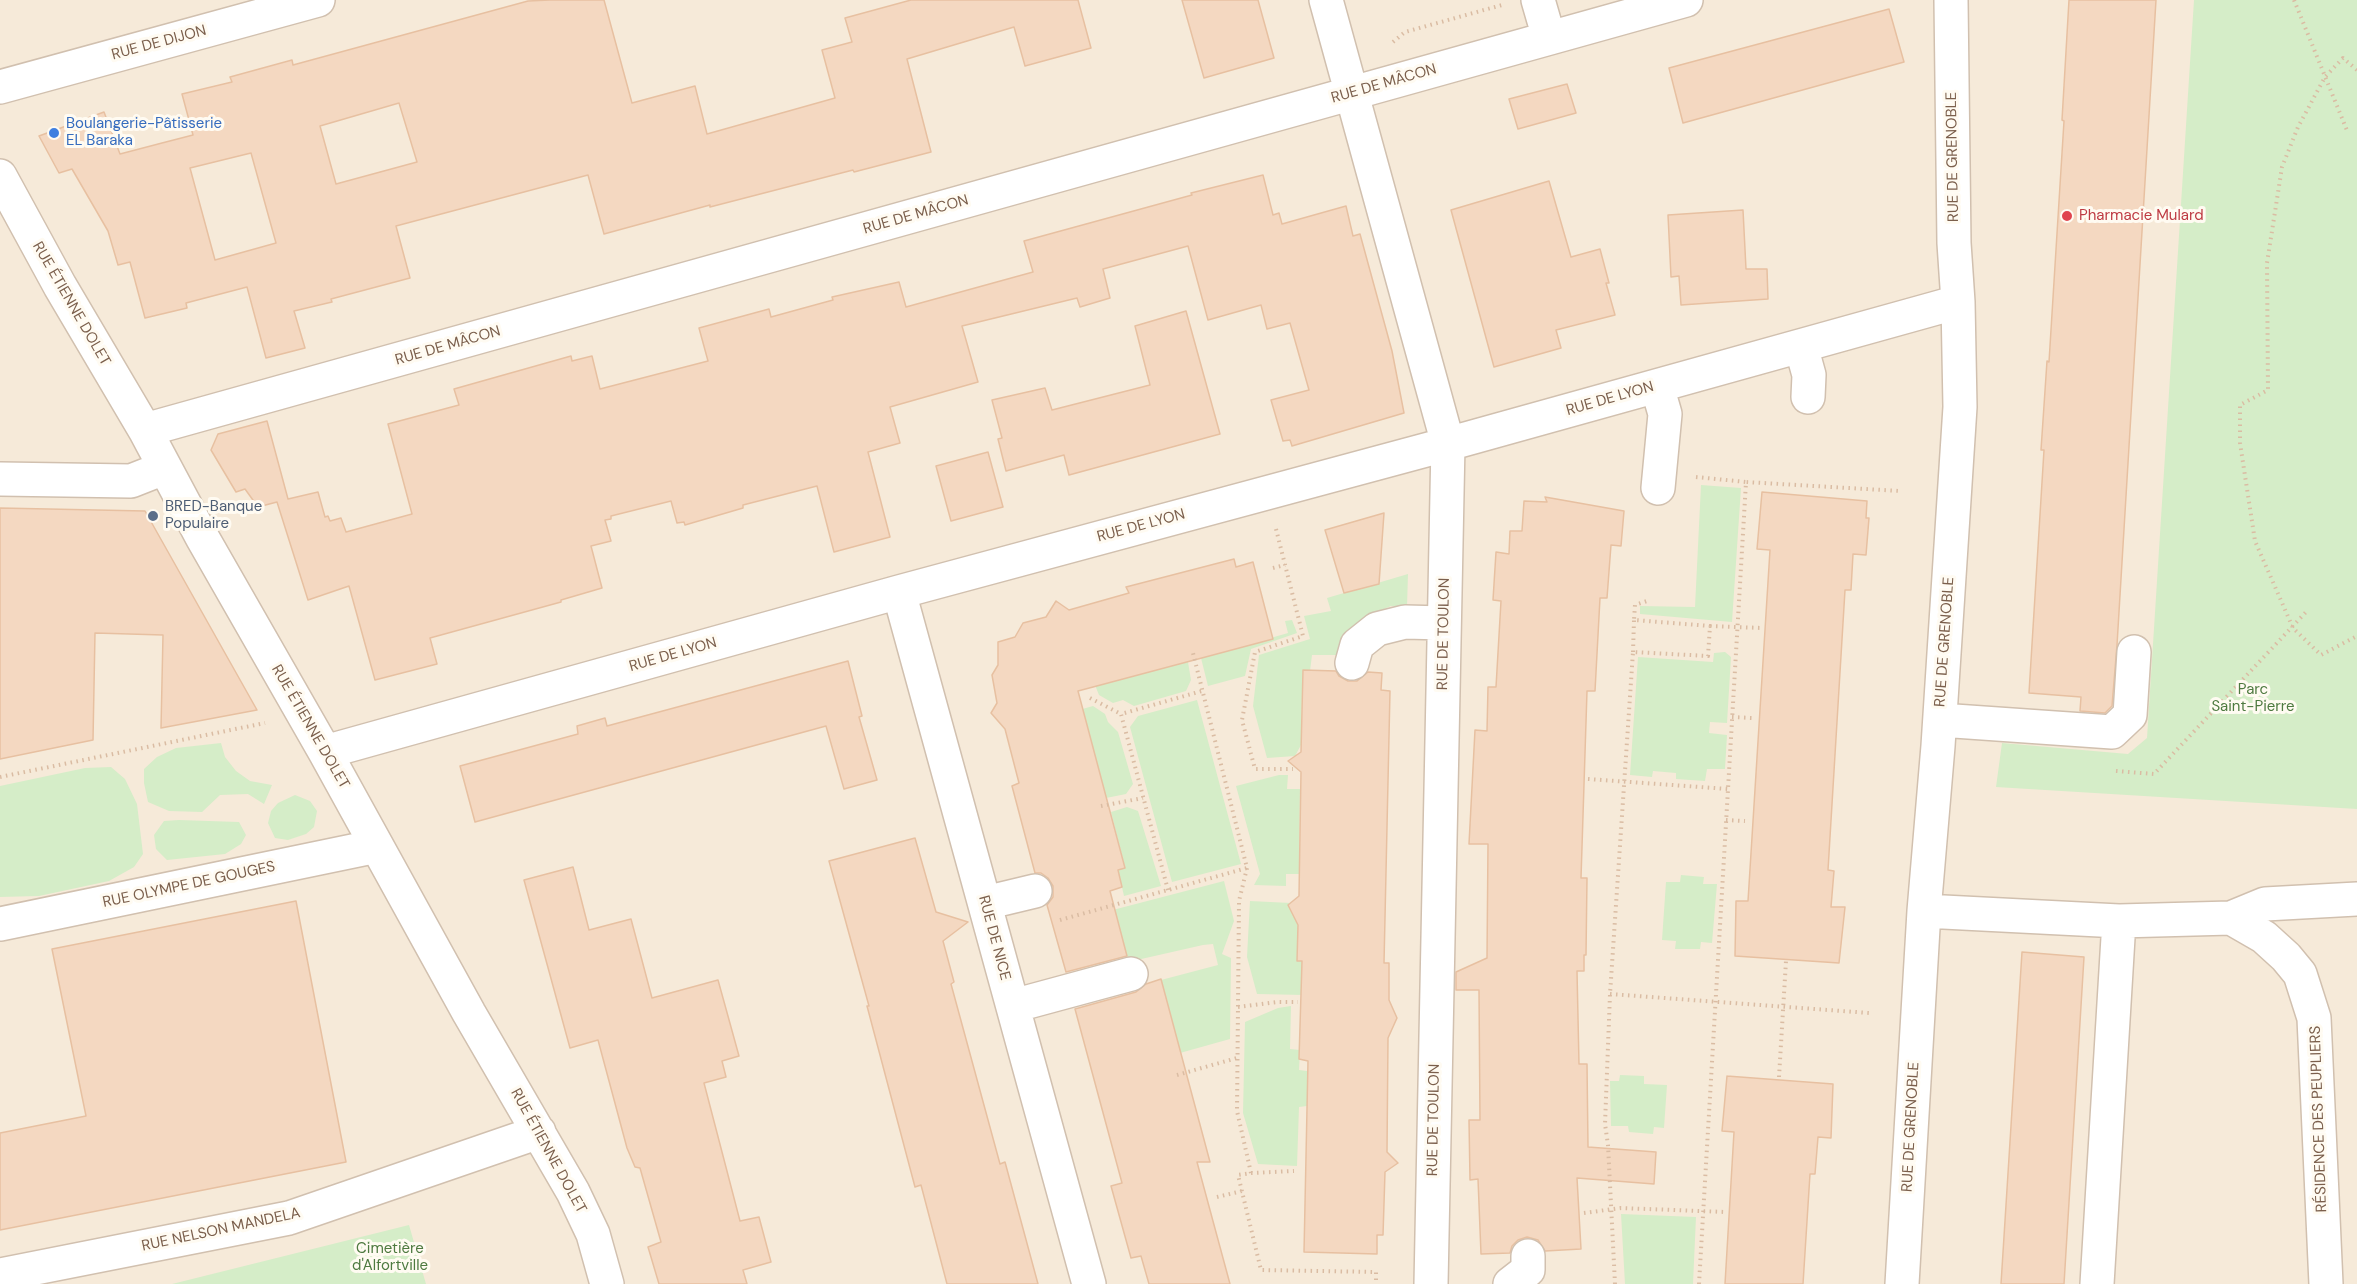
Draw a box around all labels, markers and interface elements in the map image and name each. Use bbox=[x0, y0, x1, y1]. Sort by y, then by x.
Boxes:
street label: RUE DE DIJON bbox=[110, 22, 208, 64]
street label: RUE DE MÂCON bbox=[1329, 60, 1439, 108]
street label: RUE DE GRENOBLE bbox=[1943, 92, 1963, 222]
place label: Boulangerie-Pâtisserie EL Baraka bbox=[66, 115, 222, 150]
marker: Boulangerie-Pâtisserie EL Baraka bbox=[47, 126, 61, 140]
street label: RUE DE MÂCON bbox=[861, 191, 971, 239]
place label: Pharmacie Mulard bbox=[2079, 207, 2204, 225]
marker: Pharmacie Mulard bbox=[2060, 209, 2074, 223]
street label: RUE ÉTIENNE DOLET bbox=[28, 239, 114, 369]
street label: RUE DE MÂCON bbox=[393, 322, 503, 370]
street label: RUE DE LYON bbox=[1564, 378, 1656, 420]
place label: BRED-Banque Populaire bbox=[165, 498, 262, 533]
street label: RUE DE LYON bbox=[1095, 506, 1187, 546]
marker: BRED-Banque Populaire bbox=[146, 509, 160, 523]
street label: RUE DE GRENOBLE bbox=[1931, 576, 1959, 708]
street label: RUE DE TOULON bbox=[1434, 578, 1454, 690]
street label: RUE DE LYON bbox=[627, 634, 719, 676]
street label: RUE ÉTIENNE DOLET bbox=[267, 662, 353, 792]
park label: Parc Saint-Pierre bbox=[2211, 681, 2295, 716]
street label: RUE OLYMPE DE GOUGES bbox=[101, 858, 277, 912]
street label: RUE DE NICE bbox=[974, 894, 1014, 982]
street label: RÉSIDENCE DES PEUPLIERS bbox=[2307, 1025, 2331, 1213]
street label: RUE DE GRENOBLE bbox=[1899, 1062, 1923, 1192]
street label: RUE DE TOULON bbox=[1424, 1064, 1444, 1176]
street label: RUE ÉTIENNE DOLET bbox=[506, 1085, 590, 1217]
street label: RUE NELSON MANDELA bbox=[140, 1204, 302, 1256]
park label: Cimetière d'Alfortville bbox=[352, 1240, 428, 1275]

